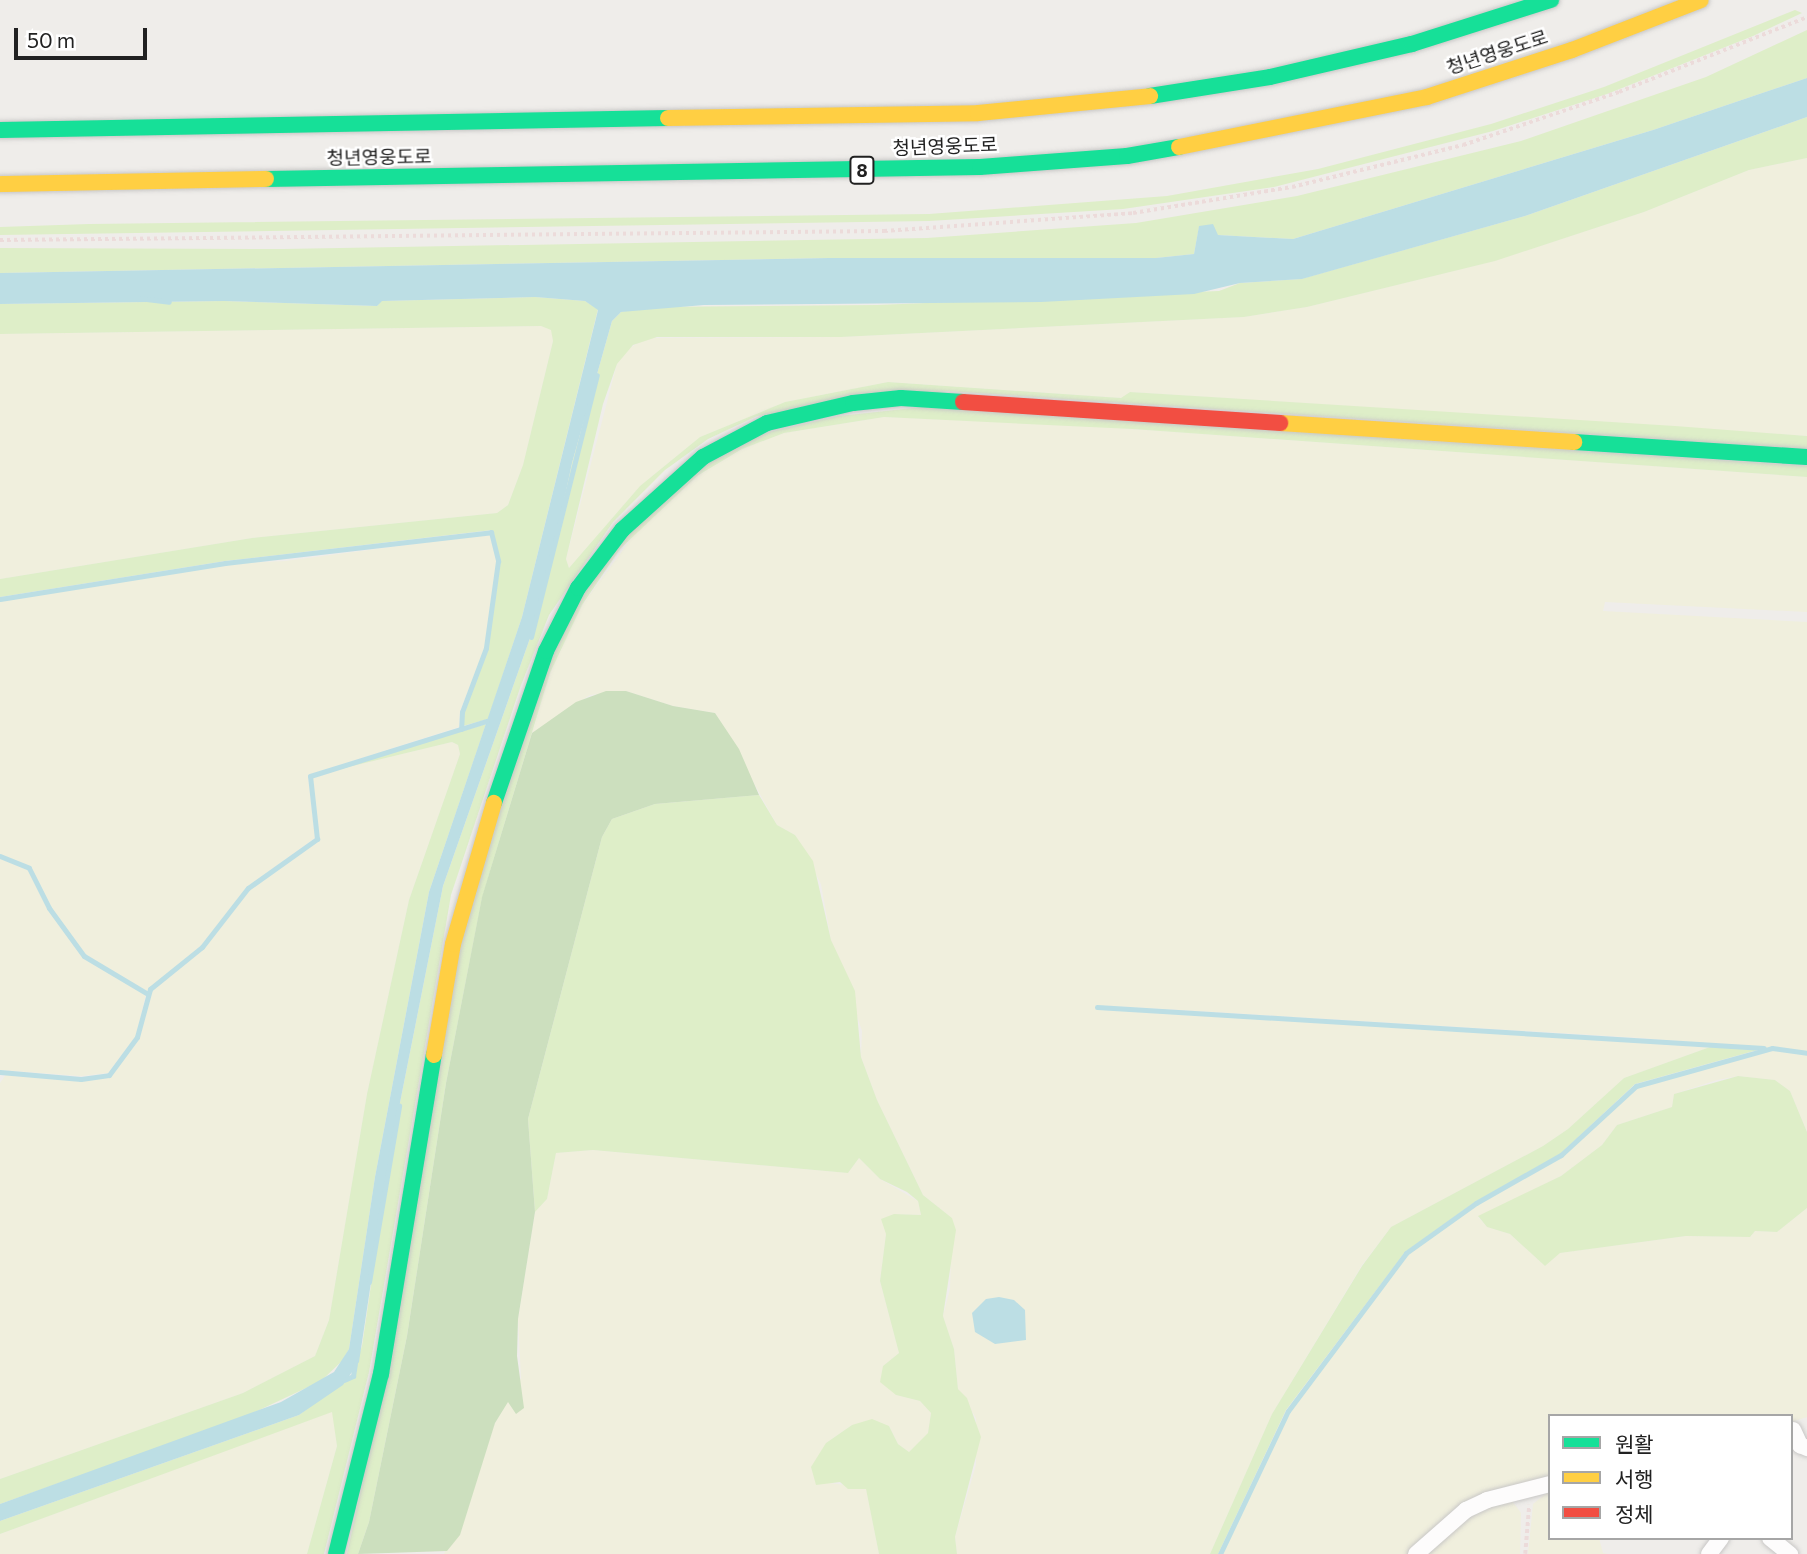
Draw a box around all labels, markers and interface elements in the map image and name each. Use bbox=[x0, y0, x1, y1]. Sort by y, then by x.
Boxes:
scale bar bbox=[18, 14, 150, 58]
street label: 청년영웅도로 bbox=[1444, 25, 1550, 79]
text: 50 m bbox=[27, 27, 75, 52]
street label: 청년영웅도로 bbox=[892, 133, 998, 159]
street label: 청년영웅도로 bbox=[326, 145, 432, 169]
road number: 8 bbox=[848, 155, 876, 184]
legend bbox=[1548, 1414, 1793, 1540]
text: 원활 bbox=[1615, 1431, 1654, 1456]
text: 서행 bbox=[1615, 1466, 1654, 1491]
text: 정체 bbox=[1615, 1501, 1654, 1526]

